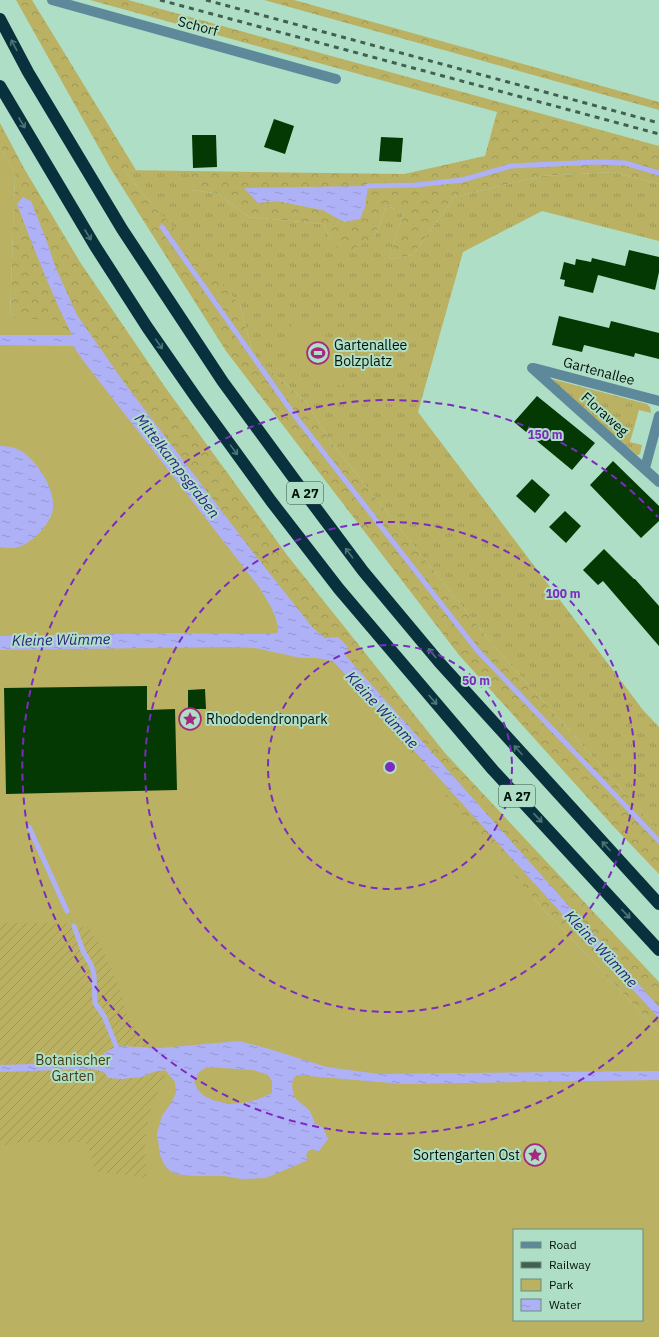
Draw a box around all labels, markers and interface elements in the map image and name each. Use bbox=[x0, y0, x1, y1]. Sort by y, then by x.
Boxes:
street label: Schorf bbox=[176, 12, 220, 40]
one-way arrow bbox=[10, 40, 17, 52]
one-way arrow bbox=[18, 117, 26, 129]
one-way arrow bbox=[85, 229, 93, 241]
place label: Gartenallee Bolzplatz bbox=[334, 336, 408, 370]
one-way arrow bbox=[155, 338, 163, 349]
sports icon: Gartenallee Bolzplatz bbox=[305, 340, 331, 366]
street label: Gartenallee bbox=[561, 353, 637, 389]
street label: Floraweg bbox=[578, 388, 633, 440]
water label: Mittelkampsgraben bbox=[131, 410, 224, 522]
text: 150 m bbox=[527, 427, 563, 442]
one-way arrow bbox=[230, 444, 238, 455]
road number: A 27 bbox=[287, 482, 323, 504]
one-way arrow bbox=[345, 547, 354, 558]
text: 100 m bbox=[545, 586, 581, 601]
water label: Kleine Wümme bbox=[11, 629, 111, 650]
one-way arrow bbox=[427, 648, 436, 658]
water label: Kleine Wümme bbox=[342, 667, 423, 753]
text: 50 m bbox=[462, 673, 490, 688]
one-way arrow bbox=[428, 695, 437, 706]
place icon: Rhododendronpark bbox=[177, 706, 203, 732]
place label: Rhododendronpark bbox=[206, 710, 328, 728]
one-way arrow bbox=[514, 745, 523, 755]
centre of rings bbox=[383, 760, 397, 774]
road number: A 27 bbox=[499, 785, 535, 807]
one-way arrow bbox=[533, 813, 542, 823]
one-way arrow bbox=[601, 841, 611, 851]
water label: Kleine Wümme bbox=[561, 906, 642, 992]
one-way arrow bbox=[621, 909, 631, 919]
park label: Botanischer Garten bbox=[35, 1051, 111, 1085]
place icon: Sortengarten Ost bbox=[522, 1142, 548, 1168]
place label: Sortengarten Ost bbox=[413, 1146, 520, 1164]
legend bbox=[513, 1229, 643, 1321]
text: Road bbox=[549, 1237, 577, 1252]
text: Railway bbox=[549, 1257, 591, 1272]
text: Park bbox=[549, 1277, 574, 1292]
text: Water bbox=[549, 1297, 582, 1312]

